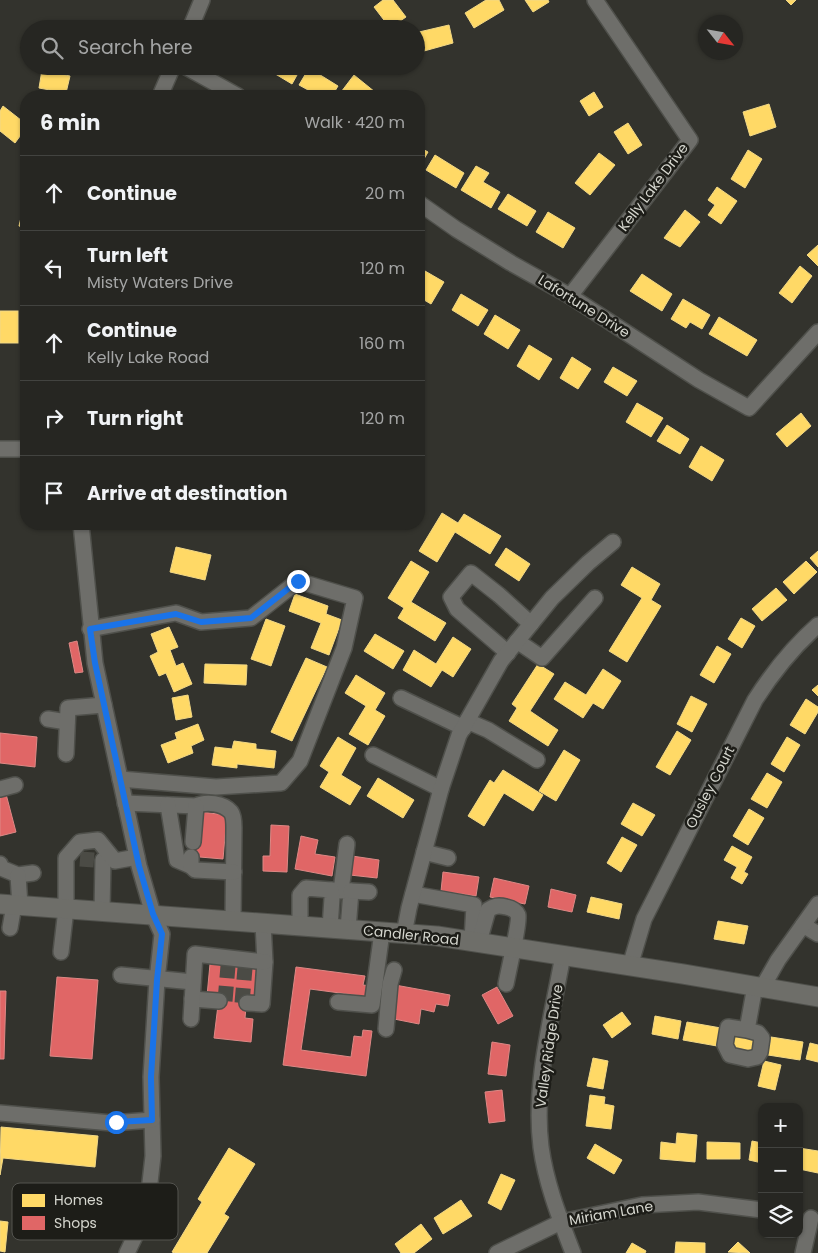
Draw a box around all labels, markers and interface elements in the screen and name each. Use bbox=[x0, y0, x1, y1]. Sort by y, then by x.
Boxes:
north arrow bbox=[698, 15, 743, 60]
search box bbox=[20, 20, 425, 75]
icon: search bbox=[38, 34, 66, 62]
text: Search here bbox=[78, 34, 192, 61]
text: 6 min bbox=[40, 108, 100, 137]
text: Walk · 420 m bbox=[304, 111, 405, 134]
street label: Kelly Lake Drive bbox=[613, 138, 693, 235]
icon: ahead bbox=[40, 179, 68, 207]
text: Continue bbox=[87, 180, 177, 207]
text: 20 m bbox=[365, 182, 405, 205]
text: Turn left bbox=[87, 242, 168, 269]
icon: left bbox=[40, 254, 68, 282]
text: 120 m bbox=[360, 257, 405, 280]
street label: Lafortune Drive bbox=[534, 270, 634, 342]
text: Misty Waters Drive bbox=[87, 271, 233, 294]
text: Continue bbox=[87, 317, 177, 344]
icon: ahead bbox=[40, 329, 68, 357]
text: 160 m bbox=[359, 332, 405, 355]
text: Kelly Lake Road bbox=[87, 346, 209, 369]
icon: right bbox=[40, 404, 68, 432]
text: Turn right bbox=[87, 405, 183, 432]
text: 120 m bbox=[360, 407, 405, 430]
icon: arrive bbox=[40, 479, 68, 507]
text: Arrive at destination bbox=[87, 480, 288, 507]
route end bbox=[287, 570, 310, 593]
street label: Ousley Court bbox=[681, 742, 739, 832]
street label: Candler Road bbox=[362, 920, 460, 950]
street label: Valley Ridge Drive bbox=[530, 983, 568, 1109]
map controls bbox=[758, 1103, 803, 1238]
button: + bbox=[758, 1103, 803, 1148]
route start bbox=[105, 1111, 128, 1134]
button: − bbox=[758, 1148, 803, 1193]
legend bbox=[12, 1183, 178, 1240]
text: Homes bbox=[54, 1190, 103, 1210]
button: layers bbox=[758, 1193, 803, 1238]
street label: Miriam Lane bbox=[567, 1196, 655, 1230]
text: Shops bbox=[54, 1213, 97, 1233]

